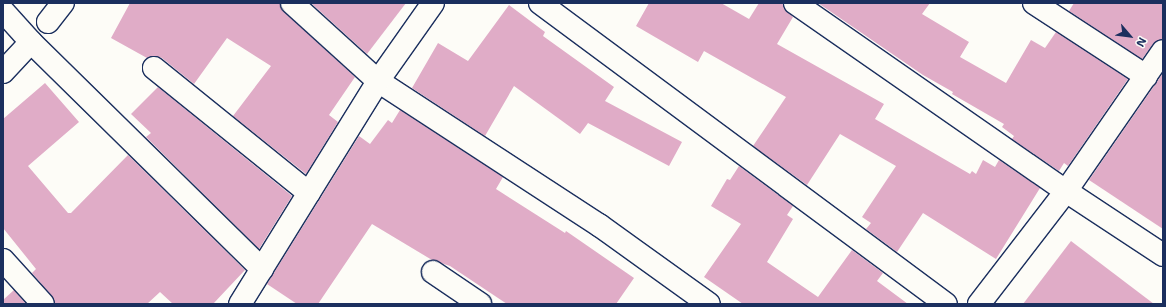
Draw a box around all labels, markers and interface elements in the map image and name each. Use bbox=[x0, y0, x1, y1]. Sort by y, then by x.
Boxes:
north arrow bbox=[1110, 16, 1150, 56]
text: N bbox=[1132, 34, 1150, 49]

